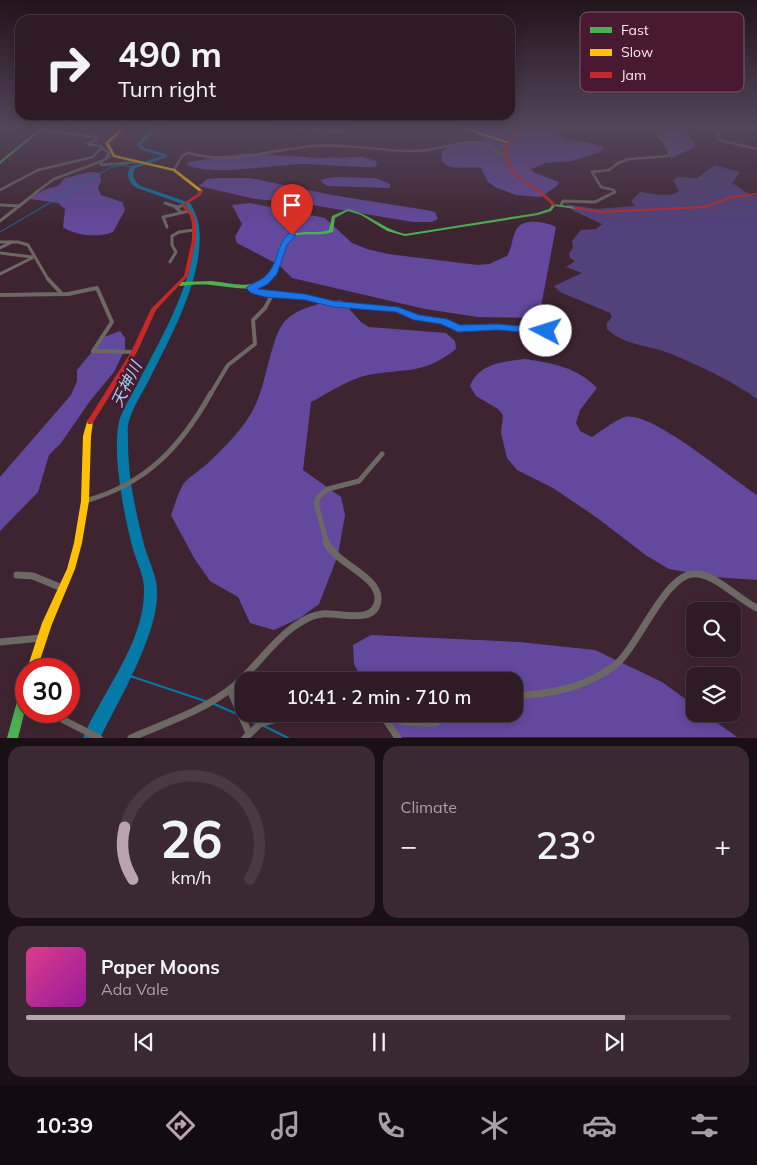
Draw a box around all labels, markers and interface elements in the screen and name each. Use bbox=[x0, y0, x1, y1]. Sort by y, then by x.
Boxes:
legend bbox=[580, 12, 744, 92]
text: Fast bbox=[621, 21, 649, 39]
text: 490 m bbox=[118, 32, 222, 76]
icon: right bbox=[35, 35, 100, 100]
text: Slow bbox=[621, 43, 653, 61]
text: Jam bbox=[621, 66, 646, 84]
text: Turn right bbox=[118, 75, 216, 103]
pin bbox=[271, 184, 313, 235]
icon: arrive bbox=[278, 191, 306, 219]
position arrow bbox=[519, 304, 571, 356]
water label: 天神川 bbox=[106, 356, 146, 410]
map controls bbox=[686, 602, 741, 722]
button: search bbox=[686, 602, 741, 657]
speed limit sign: 30 bbox=[15, 658, 80, 723]
button: layers bbox=[686, 667, 741, 722]
text: 10:41 · 2 min · 710 m bbox=[286, 685, 472, 709]
text: Climate bbox=[401, 797, 457, 817]
text: 26 bbox=[160, 806, 222, 871]
text: 23° bbox=[536, 821, 596, 869]
text: − bbox=[401, 828, 417, 863]
text: + bbox=[714, 828, 731, 863]
text: km/h bbox=[171, 866, 211, 888]
text: Paper Moons bbox=[101, 955, 220, 979]
text: Ada Vale bbox=[101, 979, 168, 999]
icon: previous bbox=[130, 1028, 158, 1056]
icon: pause bbox=[365, 1028, 393, 1056]
icon: next bbox=[600, 1028, 628, 1056]
icon: directions bbox=[163, 1108, 198, 1143]
icon: music bbox=[268, 1108, 303, 1143]
icon: phone bbox=[373, 1108, 408, 1143]
icon: climate bbox=[477, 1108, 512, 1143]
icon: car bbox=[582, 1108, 617, 1143]
icon: filters bbox=[687, 1108, 722, 1143]
text: 10:39 bbox=[35, 1111, 93, 1139]

